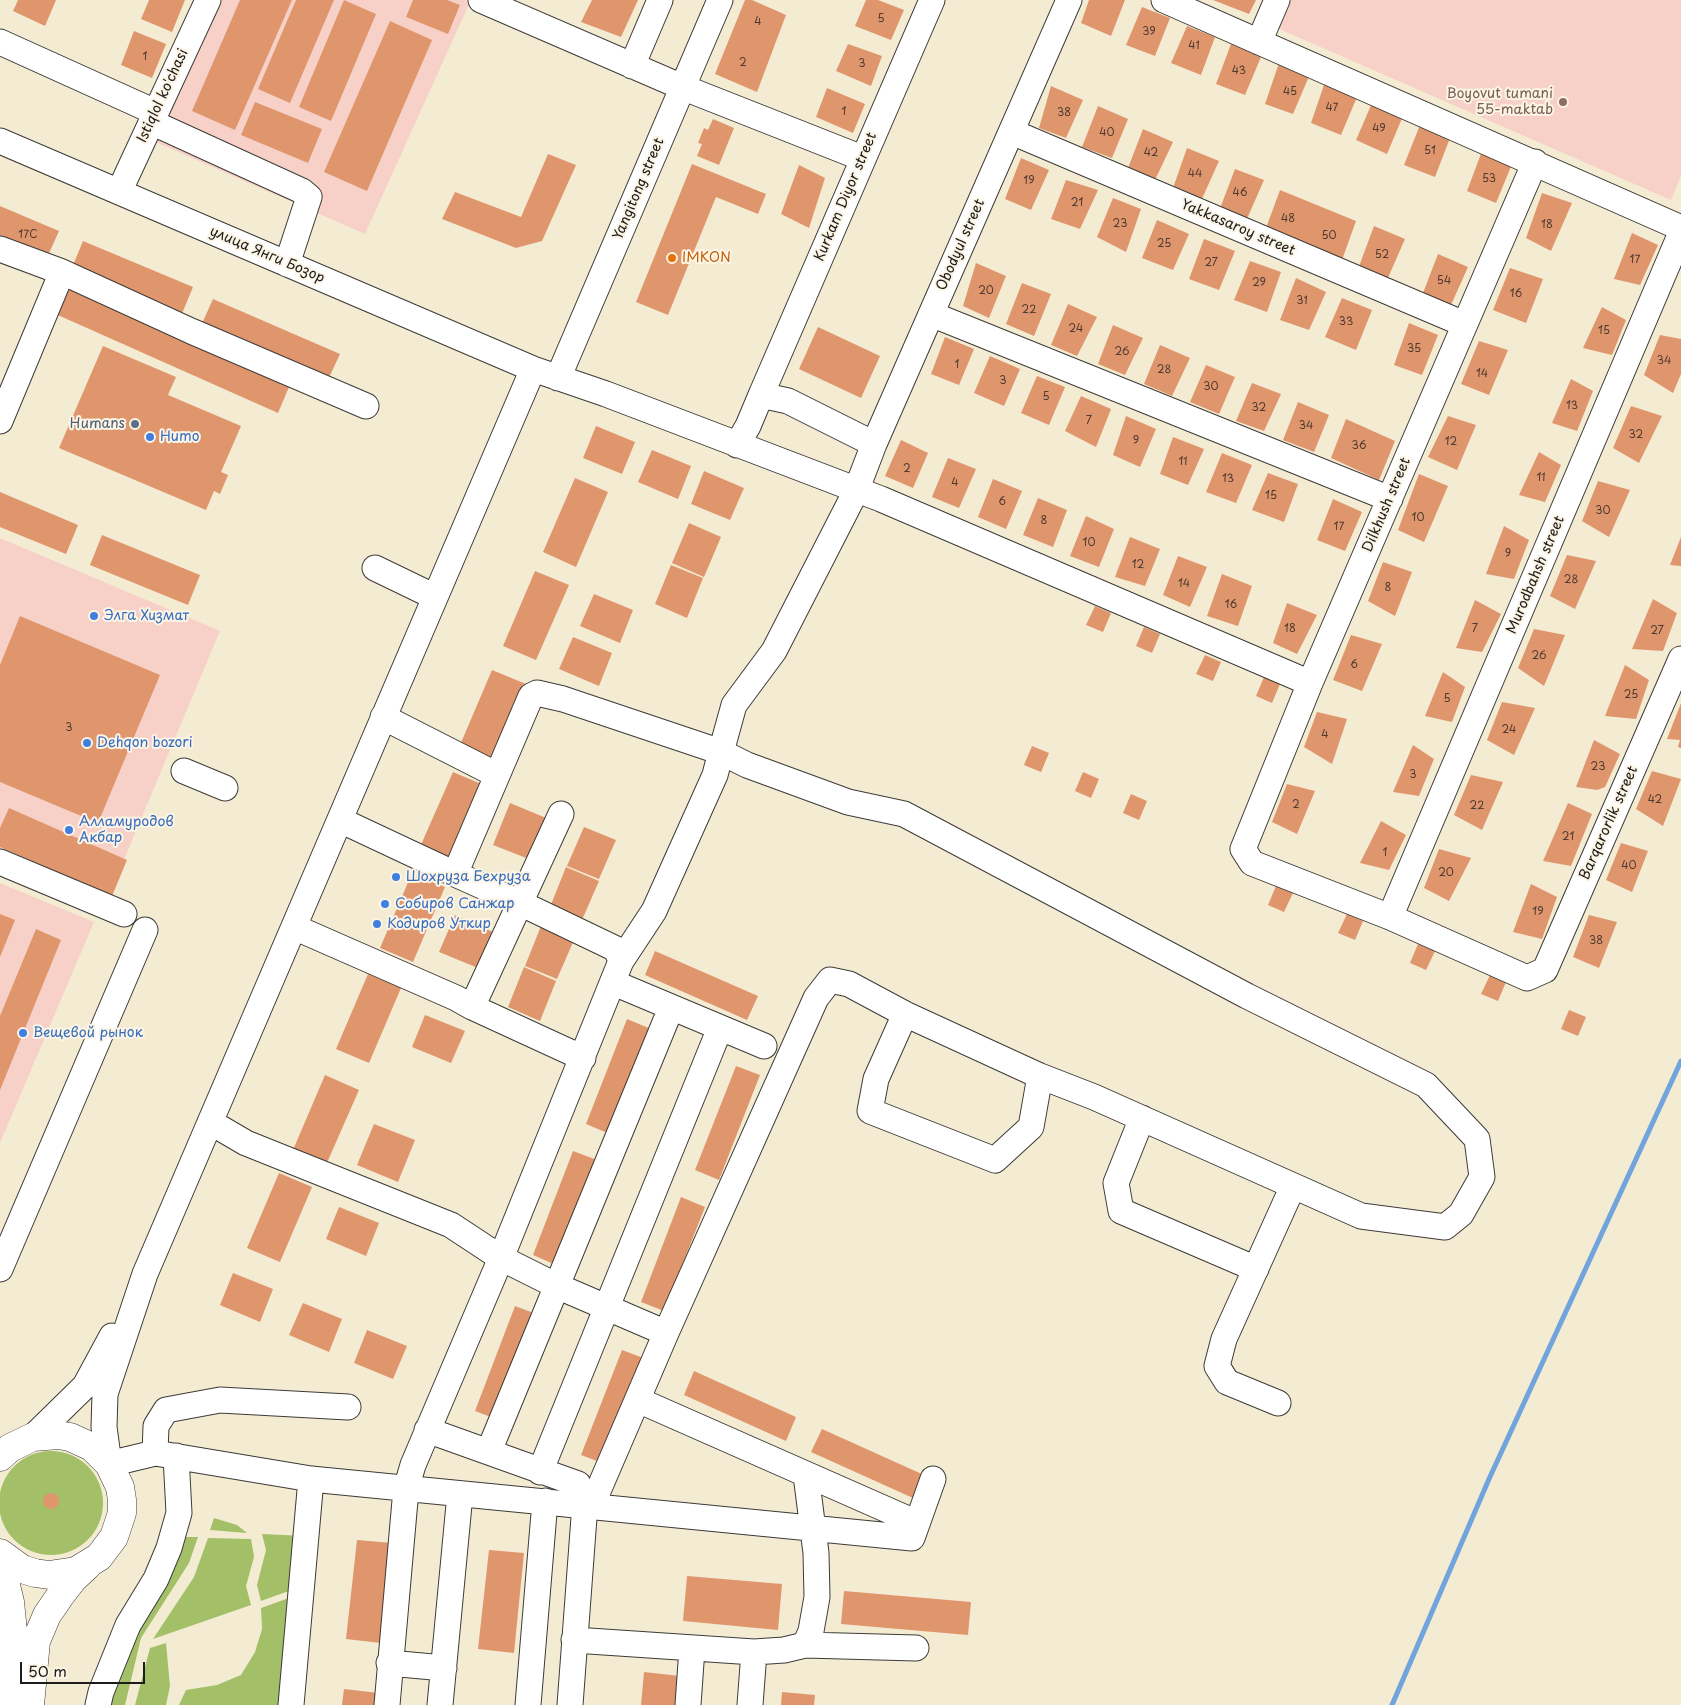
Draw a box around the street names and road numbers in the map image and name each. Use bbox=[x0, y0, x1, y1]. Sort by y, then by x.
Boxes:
street label: Istiqlol ko'chasi bbox=[134, 47, 192, 145]
street label: Kurkam Diyor street bbox=[811, 130, 881, 264]
street label: Yangitong street bbox=[610, 135, 668, 243]
street label: Yakkasaroy street bbox=[1178, 196, 1298, 260]
street label: Obodyul street bbox=[933, 197, 989, 293]
street label: улица Янги Бозор bbox=[207, 223, 327, 287]
street label: Dilkhush street bbox=[1360, 455, 1414, 555]
street label: Murodbahsh street bbox=[1504, 513, 1568, 637]
street label: Barqarorlik street bbox=[1576, 763, 1642, 883]

